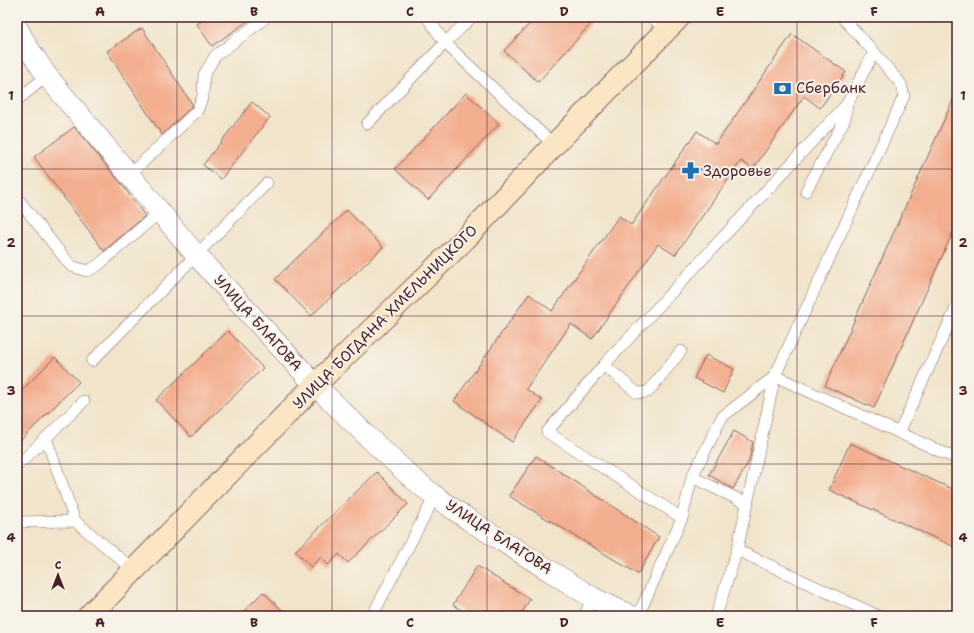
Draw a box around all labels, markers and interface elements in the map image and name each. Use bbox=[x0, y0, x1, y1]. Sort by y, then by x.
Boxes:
text: A bbox=[95, 3, 105, 20]
text: B bbox=[250, 3, 258, 20]
text: C bbox=[406, 3, 414, 20]
text: D bbox=[559, 3, 569, 20]
text: E bbox=[716, 3, 725, 20]
text: F bbox=[870, 3, 878, 20]
bank icon: Сбербанк bbox=[773, 78, 793, 98]
place label: Сбербанк bbox=[796, 78, 866, 98]
text: 1 bbox=[8, 87, 14, 104]
text: 1 bbox=[960, 87, 966, 104]
pharmacy icon: Здоровье bbox=[680, 161, 700, 181]
place label: Здоровье bbox=[703, 161, 772, 181]
street label: УЛИЦА БОГДАНА ХМЕЛЬНИЦКОГО bbox=[288, 220, 482, 414]
text: 2 bbox=[6, 234, 16, 251]
text: 2 bbox=[958, 234, 968, 251]
street label: УЛИЦА БЛАГОВА bbox=[209, 270, 307, 376]
text: 3 bbox=[6, 382, 16, 399]
text: 3 bbox=[958, 382, 968, 399]
street label: УЛИЦА БЛАГОВА bbox=[442, 495, 556, 579]
text: 4 bbox=[6, 529, 16, 546]
text: 4 bbox=[958, 529, 968, 546]
north arrow bbox=[38, 555, 78, 595]
text: С bbox=[55, 558, 62, 573]
text: A bbox=[95, 614, 105, 631]
text: B bbox=[250, 614, 258, 631]
text: C bbox=[406, 614, 414, 631]
text: D bbox=[559, 614, 569, 631]
text: E bbox=[716, 614, 725, 631]
text: F bbox=[870, 614, 878, 631]

